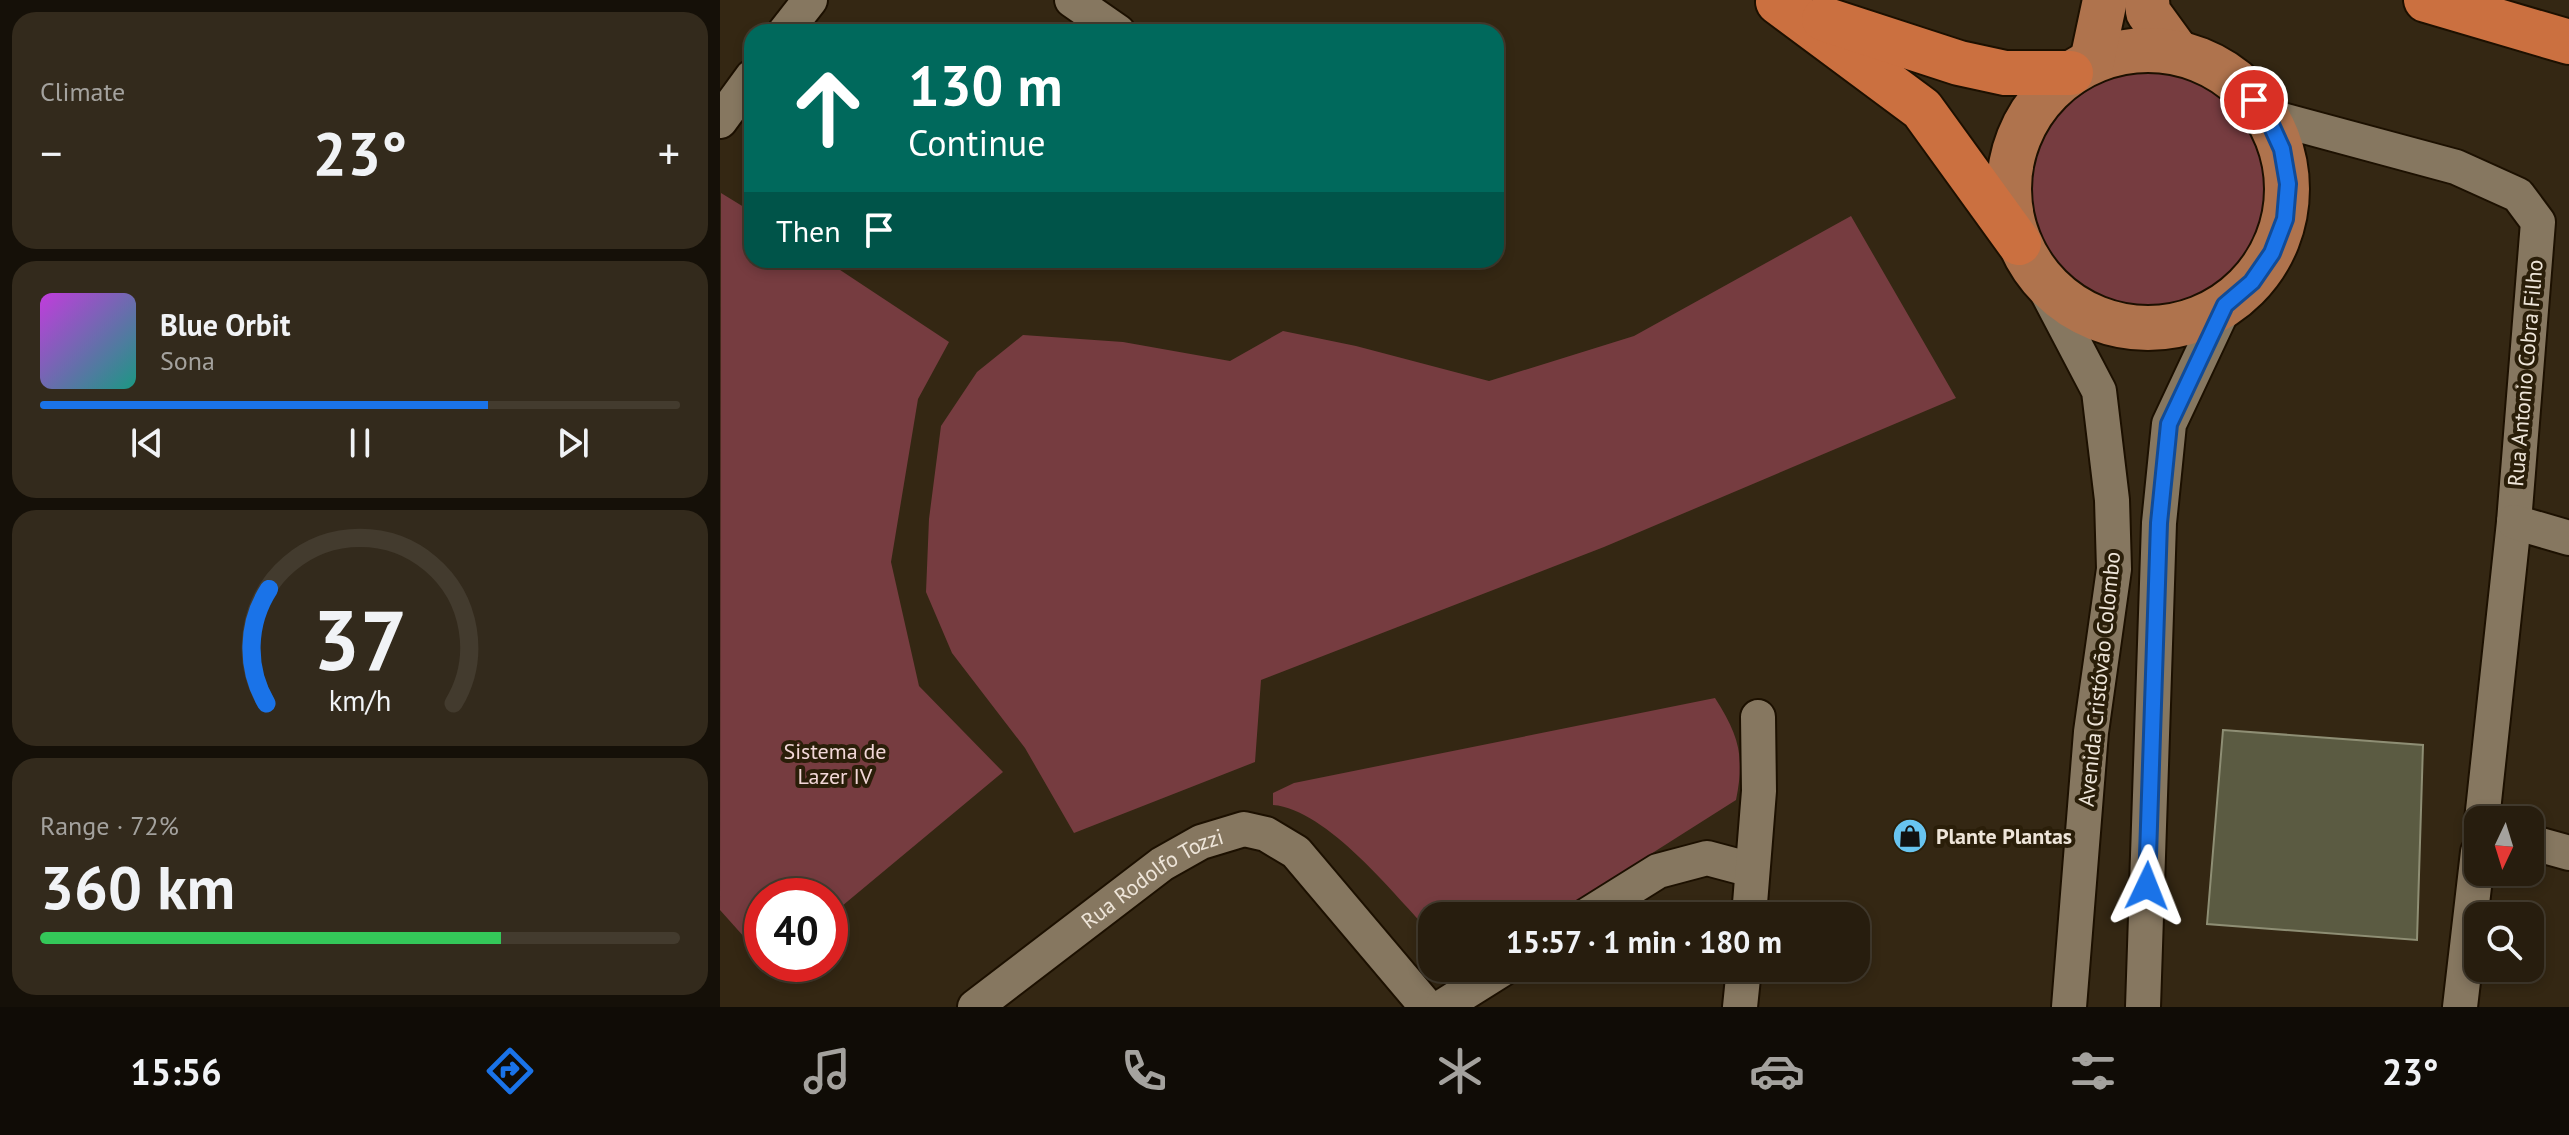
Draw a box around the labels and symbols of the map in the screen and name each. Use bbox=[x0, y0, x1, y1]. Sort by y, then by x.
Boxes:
pin bbox=[2220, 66, 2288, 134]
street label: Rua Antonio Cobra Filho bbox=[2501, 258, 2549, 488]
street label: Avenida Cristóvão Colombo bbox=[2072, 550, 2126, 808]
park label: Sistema de Lazer IV bbox=[784, 737, 886, 790]
north arrow bbox=[2464, 806, 2544, 886]
shop icon: Plante Plantas bbox=[1891, 817, 1929, 855]
street label: Rua Rodolfo Tozzi bbox=[1075, 822, 1227, 935]
place label: Plante Plantas bbox=[1936, 822, 2072, 850]
position arrow bbox=[2105, 844, 2189, 928]
speed limit sign: 40 bbox=[744, 878, 848, 982]

